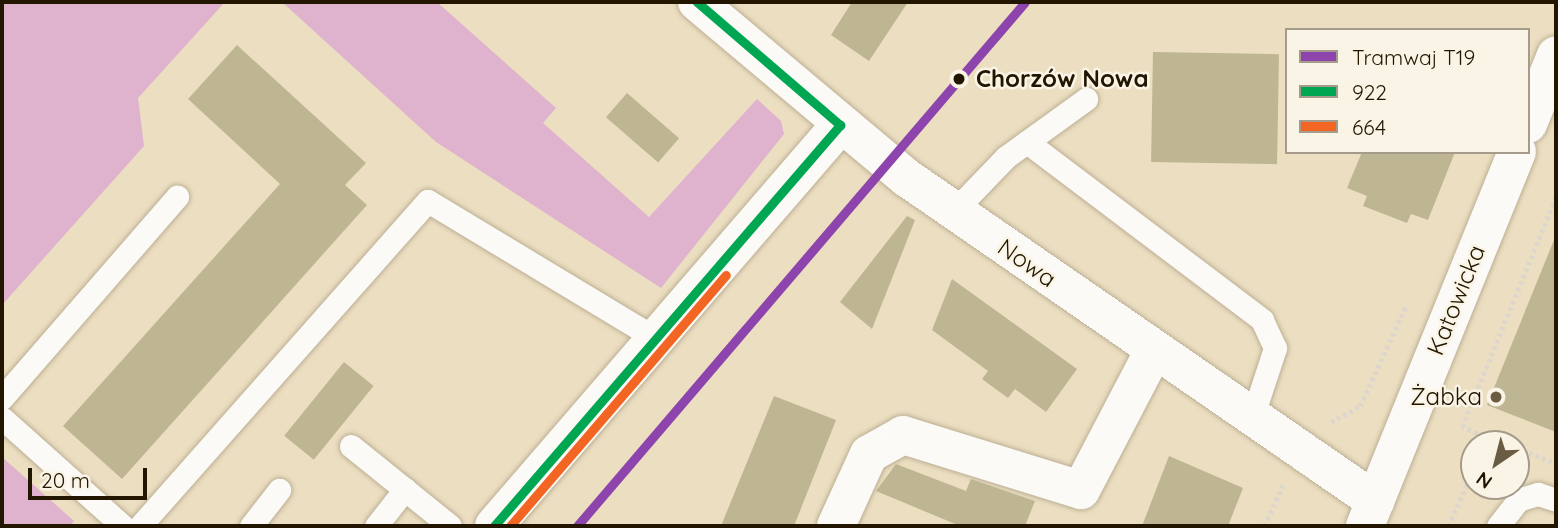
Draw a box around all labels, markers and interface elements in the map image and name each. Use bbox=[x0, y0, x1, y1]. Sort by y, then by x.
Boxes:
legend bbox=[1285, 28, 1530, 154]
text: Tramwaj T19 bbox=[1352, 44, 1475, 70]
place label: Chorzów Nowa bbox=[976, 65, 1148, 93]
marker: Chorzów Nowa bbox=[948, 68, 970, 90]
text: 922 bbox=[1352, 79, 1387, 105]
text: 664 bbox=[1352, 114, 1386, 140]
street label: Nowa bbox=[992, 233, 1062, 293]
street label: Katowicka bbox=[1421, 241, 1491, 359]
place label: Żabka bbox=[1410, 383, 1482, 411]
marker: Żabka bbox=[1488, 389, 1504, 405]
north arrow bbox=[1460, 430, 1530, 500]
scale bar bbox=[32, 454, 150, 498]
text: 20 m bbox=[41, 467, 90, 493]
text: N bbox=[1471, 467, 1497, 494]

